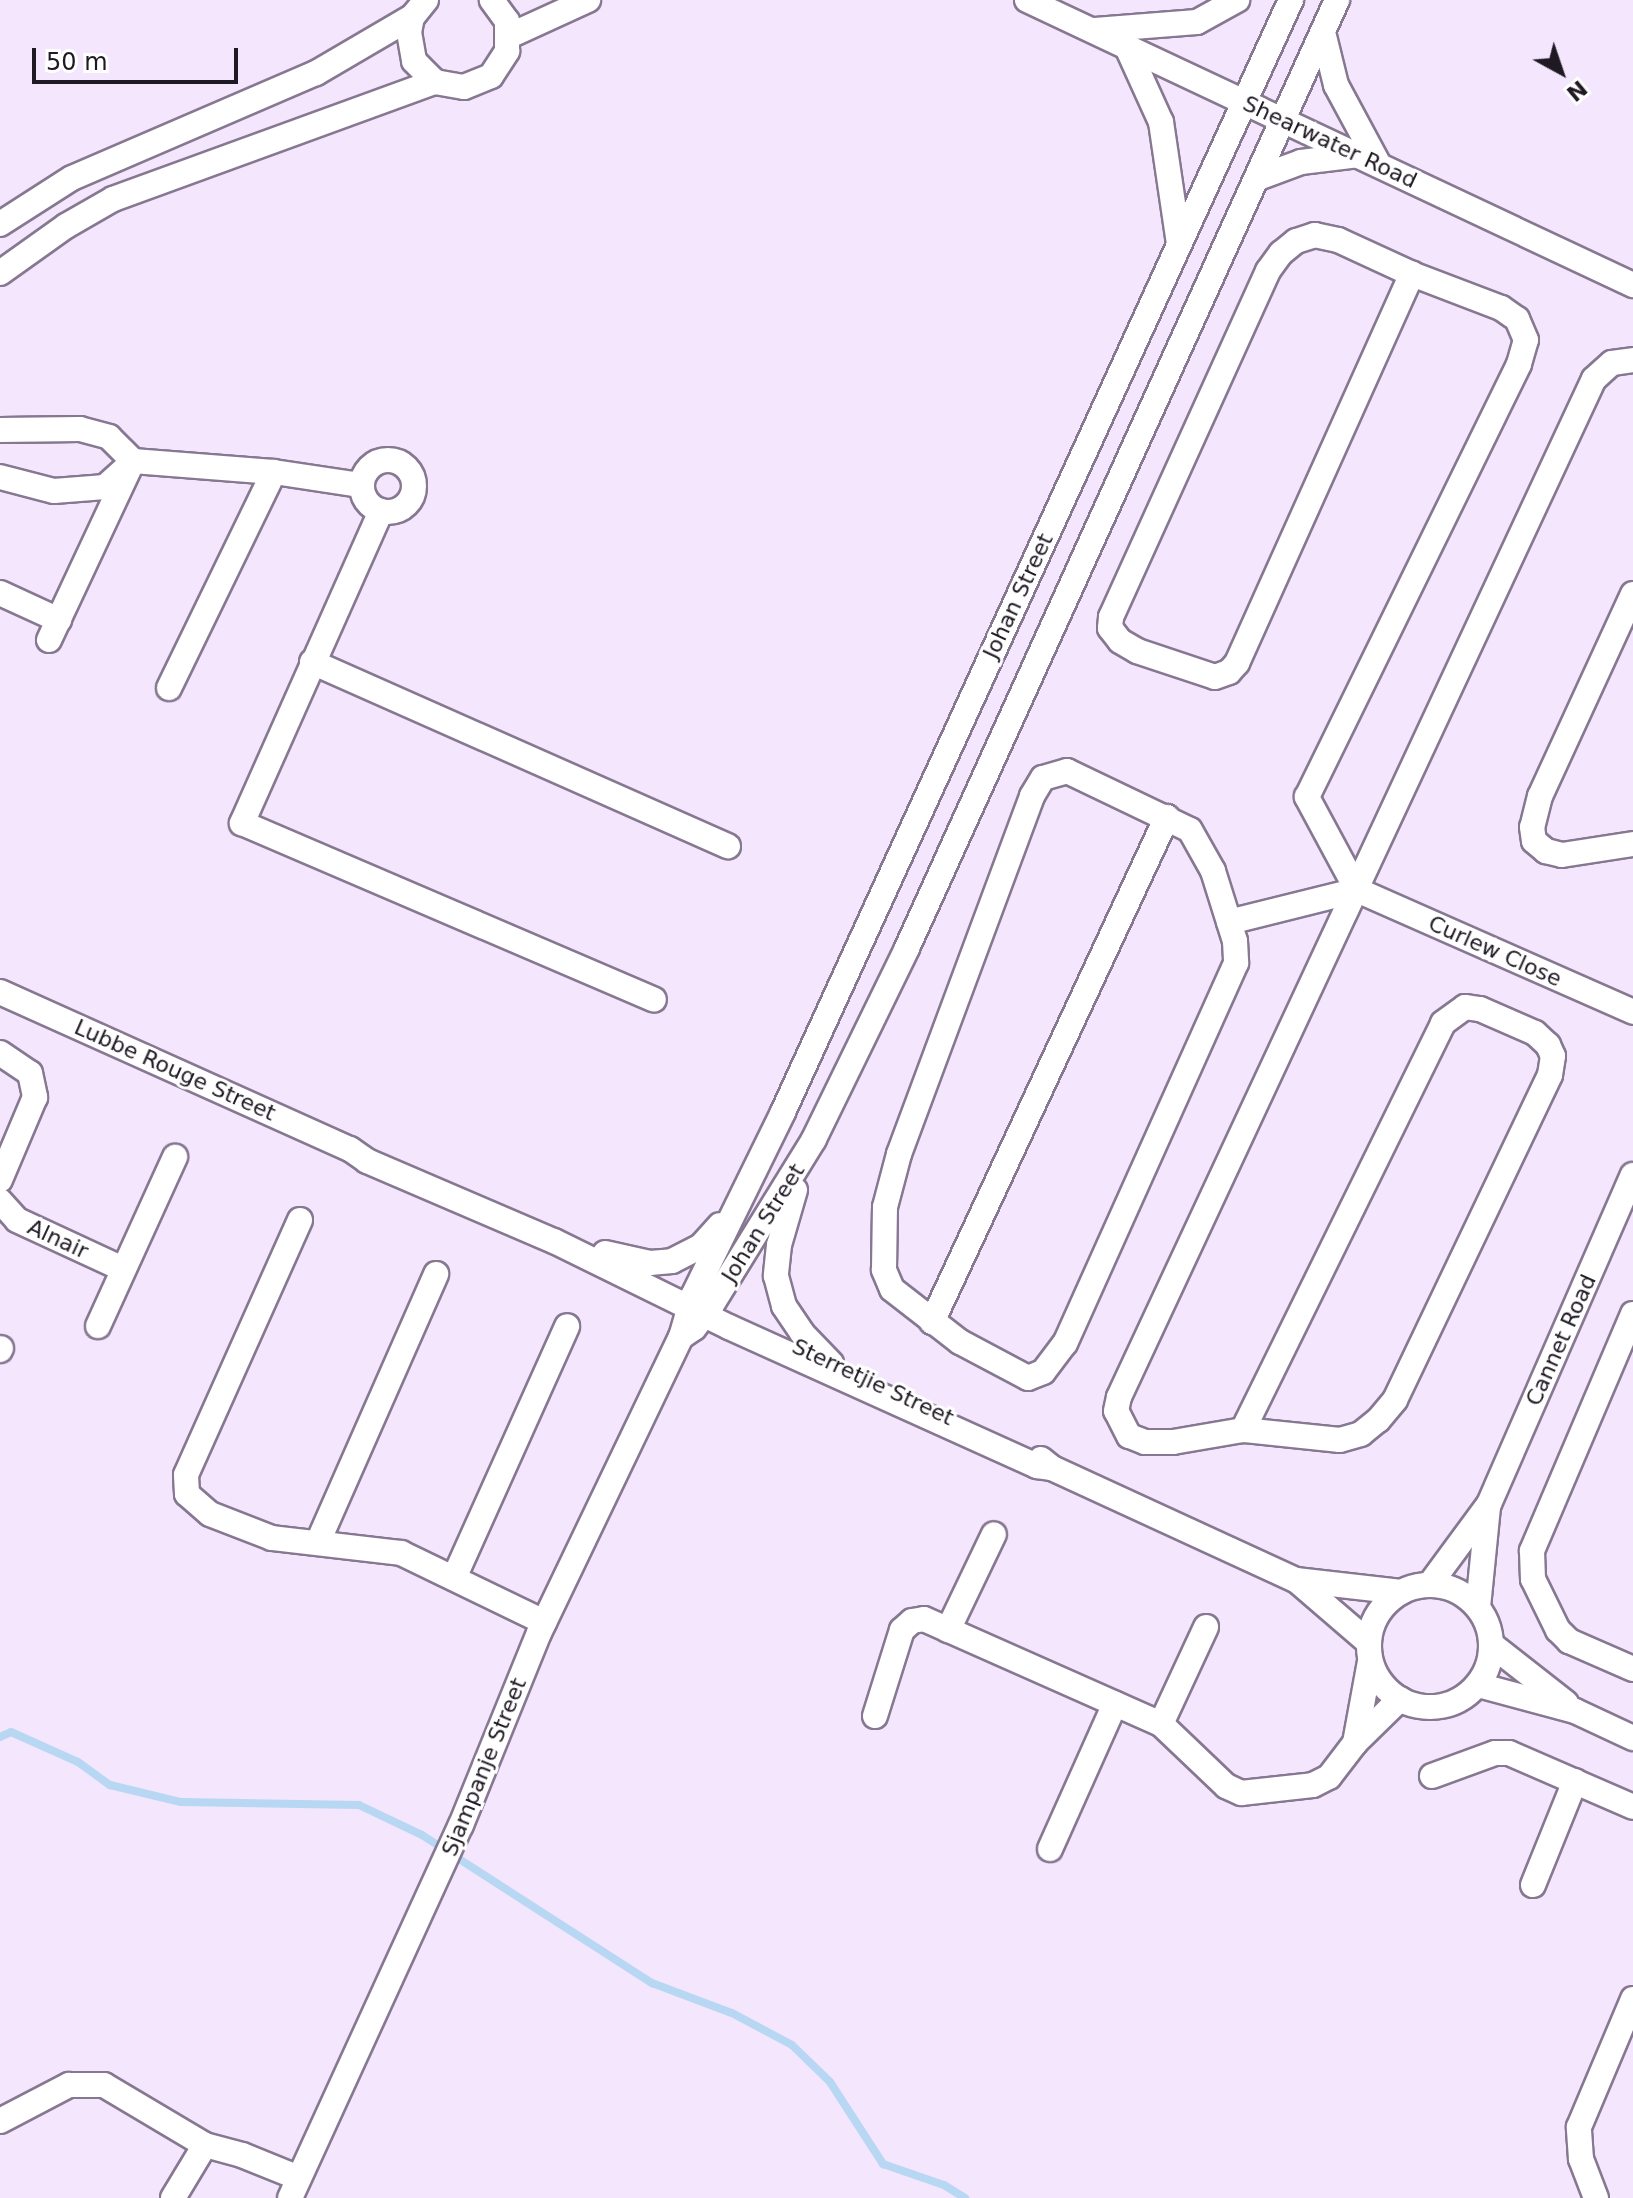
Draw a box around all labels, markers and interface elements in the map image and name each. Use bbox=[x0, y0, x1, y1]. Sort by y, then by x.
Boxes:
scale bar bbox=[36, 32, 242, 82]
north arrow bbox=[1521, 32, 1601, 112]
text: 50 m bbox=[46, 48, 108, 76]
text: N bbox=[1562, 75, 1592, 106]
street label: Shearwater Road bbox=[1239, 90, 1421, 194]
street label: Johan Street bbox=[977, 529, 1059, 663]
street label: Curlew Close bbox=[1424, 910, 1566, 992]
street label: Lubbe Rouge Street bbox=[70, 1014, 280, 1126]
street label: Johan Street bbox=[716, 1159, 810, 1287]
street label: Alnair bbox=[24, 1214, 92, 1264]
street label: Cannet Road bbox=[1520, 1270, 1602, 1410]
street label: Sterretjie Street bbox=[788, 1333, 958, 1431]
street label: Sjampanje Street bbox=[436, 1674, 532, 1860]

